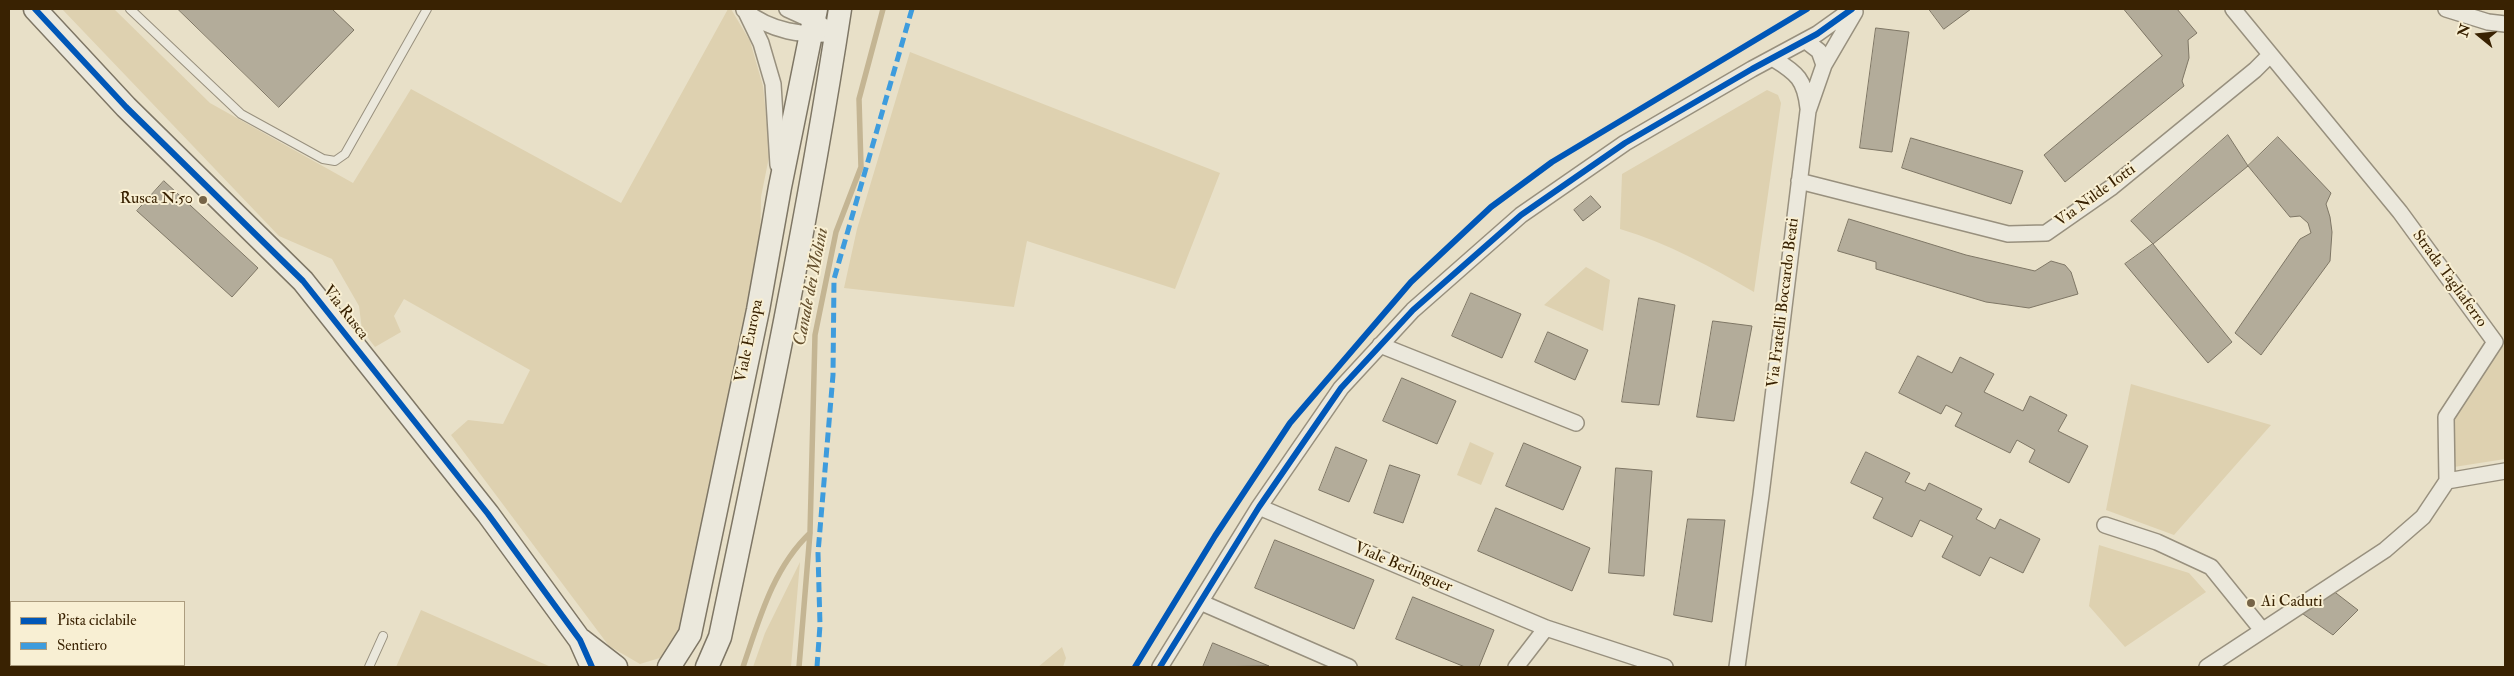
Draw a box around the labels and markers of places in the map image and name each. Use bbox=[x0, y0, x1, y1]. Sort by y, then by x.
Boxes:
place label: Rusca N.50 bbox=[120, 190, 193, 210]
marker: Rusca N.50 bbox=[197, 194, 209, 206]
place label: Ai Caduti bbox=[2261, 593, 2323, 613]
marker: Ai Caduti bbox=[2245, 597, 2257, 609]

